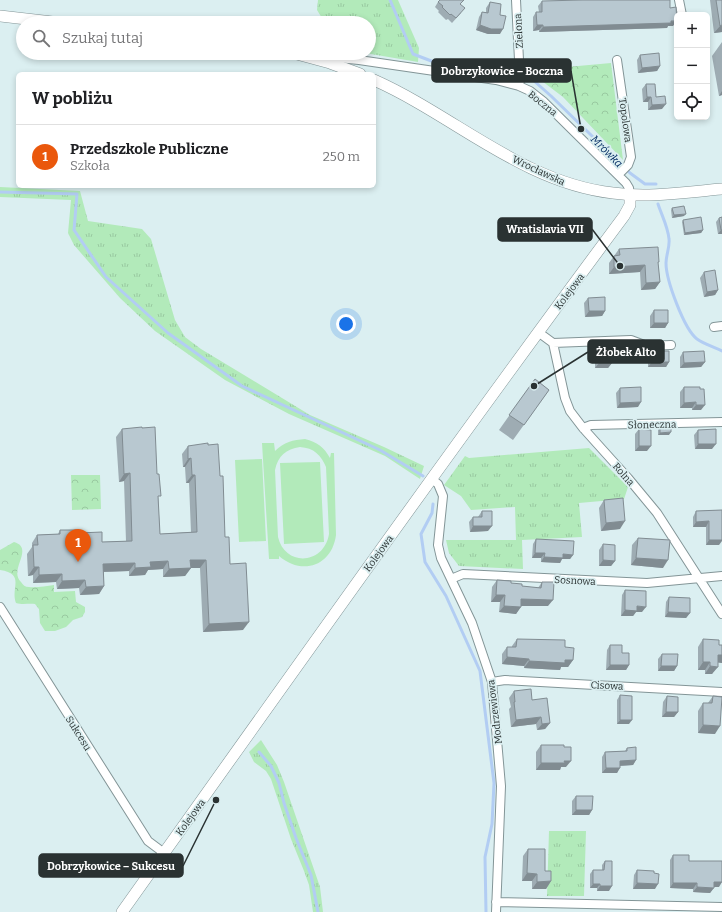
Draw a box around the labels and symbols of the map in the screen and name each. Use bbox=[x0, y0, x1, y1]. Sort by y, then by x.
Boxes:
street label: Zielona bbox=[512, 13, 526, 49]
callout: Dobrzykowice – Boczna bbox=[432, 59, 571, 82]
text: Dobrzykowice – Boczna bbox=[441, 65, 564, 78]
street label: Boczna bbox=[525, 88, 560, 119]
street label: Topolowa bbox=[616, 97, 634, 144]
water label: Mrówka bbox=[588, 133, 625, 170]
street label: Wrocławska bbox=[510, 153, 567, 189]
callout: Wratislavia VII bbox=[498, 218, 592, 241]
text: Wratislavia VII bbox=[506, 223, 584, 236]
street label: Kolejowa bbox=[552, 271, 588, 312]
your location bbox=[336, 314, 356, 334]
callout: Żłobek Alto bbox=[588, 340, 664, 363]
text: Żłobek Alto bbox=[596, 346, 656, 359]
street label: Słoneczna bbox=[628, 419, 677, 431]
street label: Rolna bbox=[610, 461, 637, 489]
pin: 1 bbox=[65, 529, 91, 562]
street label: Kolejowa bbox=[362, 533, 396, 574]
street label: Sosnowa bbox=[554, 574, 597, 588]
street label: Modrzewiowa bbox=[485, 679, 505, 745]
street label: Cisowa bbox=[590, 679, 624, 693]
street label: Sukcesu bbox=[63, 714, 94, 753]
street label: Kolejowa bbox=[174, 797, 208, 838]
callout: Dobrzykowice – Sukcesu bbox=[39, 854, 183, 877]
text: Dobrzykowice – Sukcesu bbox=[47, 860, 175, 873]

